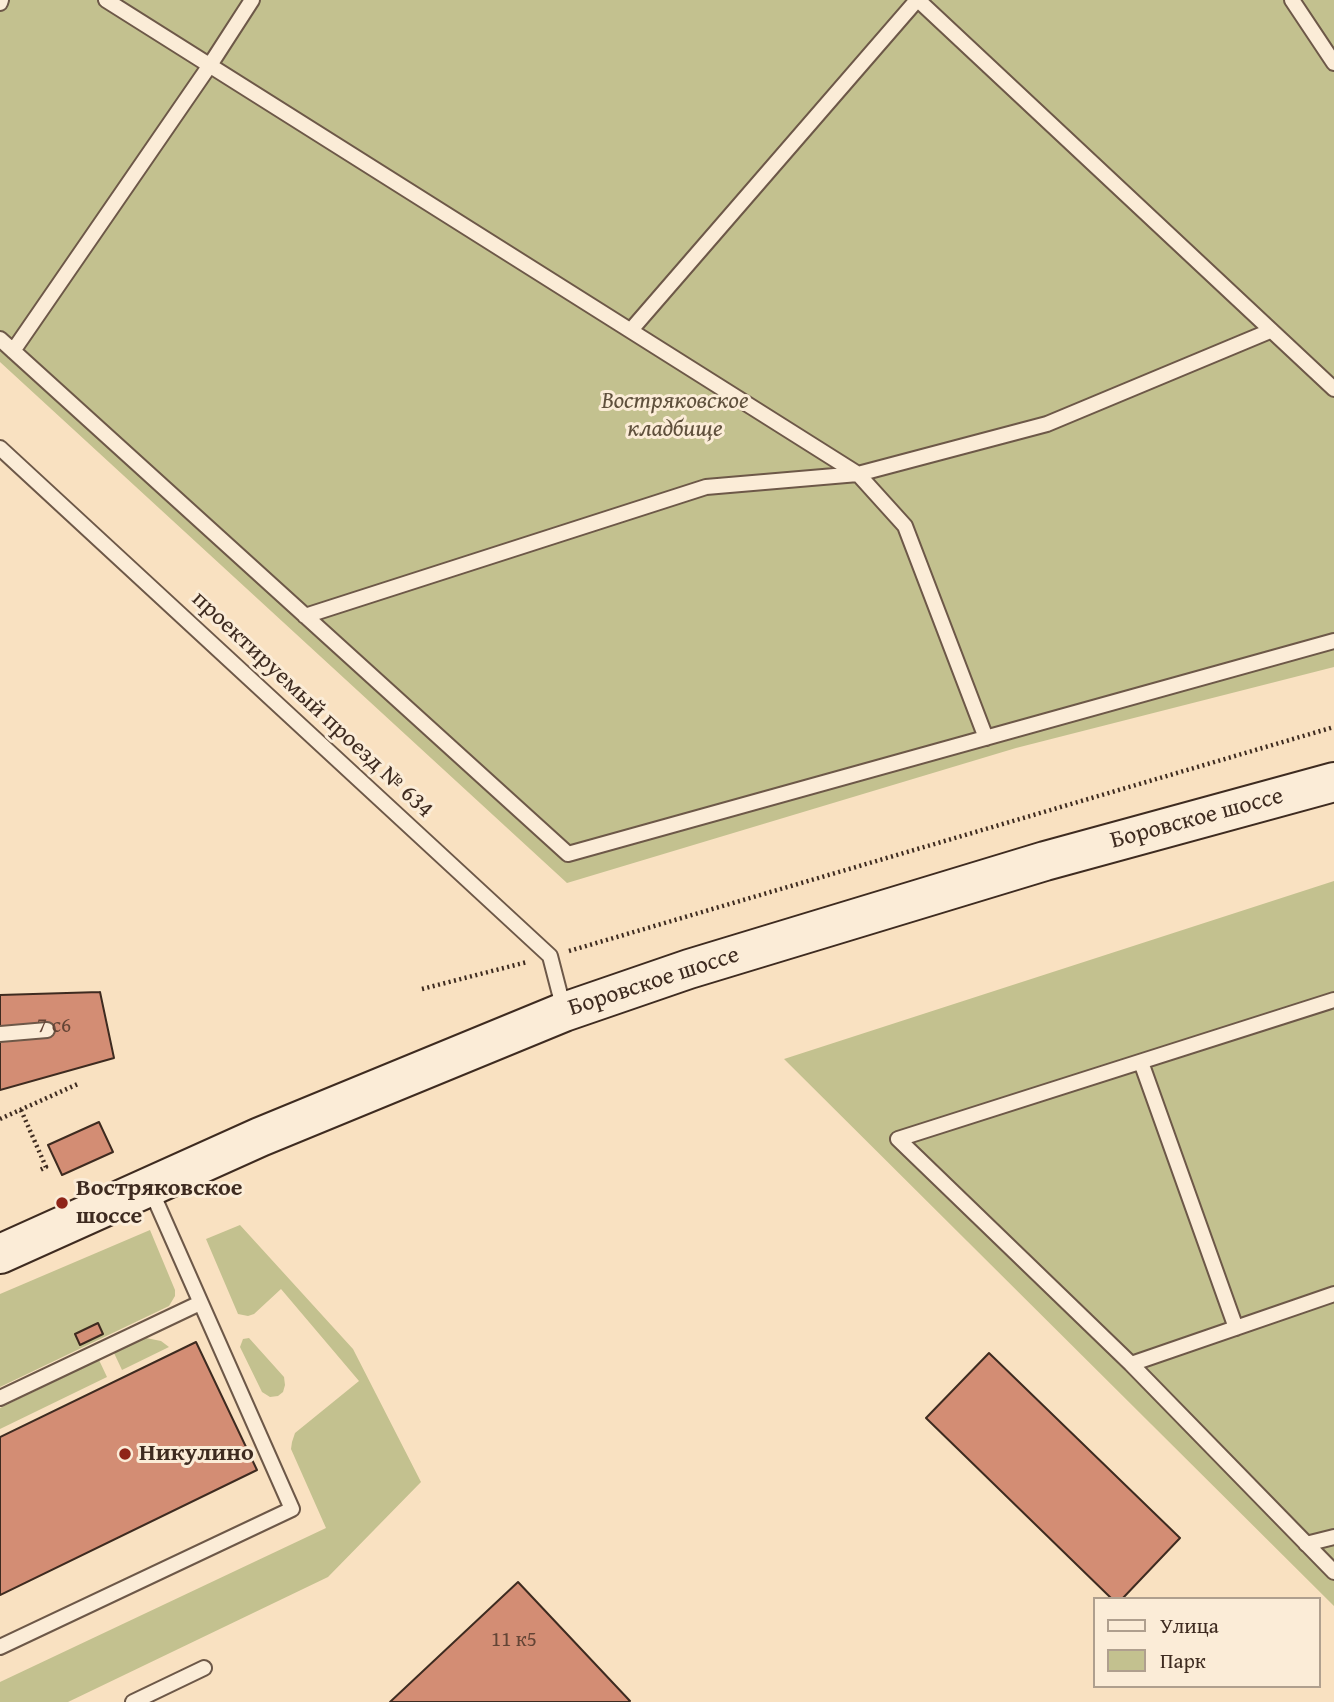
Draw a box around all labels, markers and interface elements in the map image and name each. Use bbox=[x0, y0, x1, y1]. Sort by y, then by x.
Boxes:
park label: Востряковское кладбище bbox=[601, 388, 749, 444]
street label: проектируемый проезд № 634 bbox=[185, 585, 439, 825]
street label: Боровское шоссе bbox=[1107, 782, 1287, 856]
street label: Боровское шоссе bbox=[565, 941, 743, 1023]
house number: 7 с6 bbox=[37, 1014, 71, 1040]
place label: Востряковское шоссе bbox=[76, 1175, 243, 1231]
marker: Востряковское шоссе bbox=[54, 1195, 70, 1211]
place label: Никулино bbox=[139, 1440, 254, 1468]
marker: Никулино bbox=[117, 1446, 133, 1462]
legend bbox=[1092, 1597, 1320, 1688]
text: Улица bbox=[1160, 1610, 1219, 1641]
house number: 11 к5 bbox=[491, 1628, 537, 1654]
text: Парк bbox=[1160, 1645, 1206, 1676]

